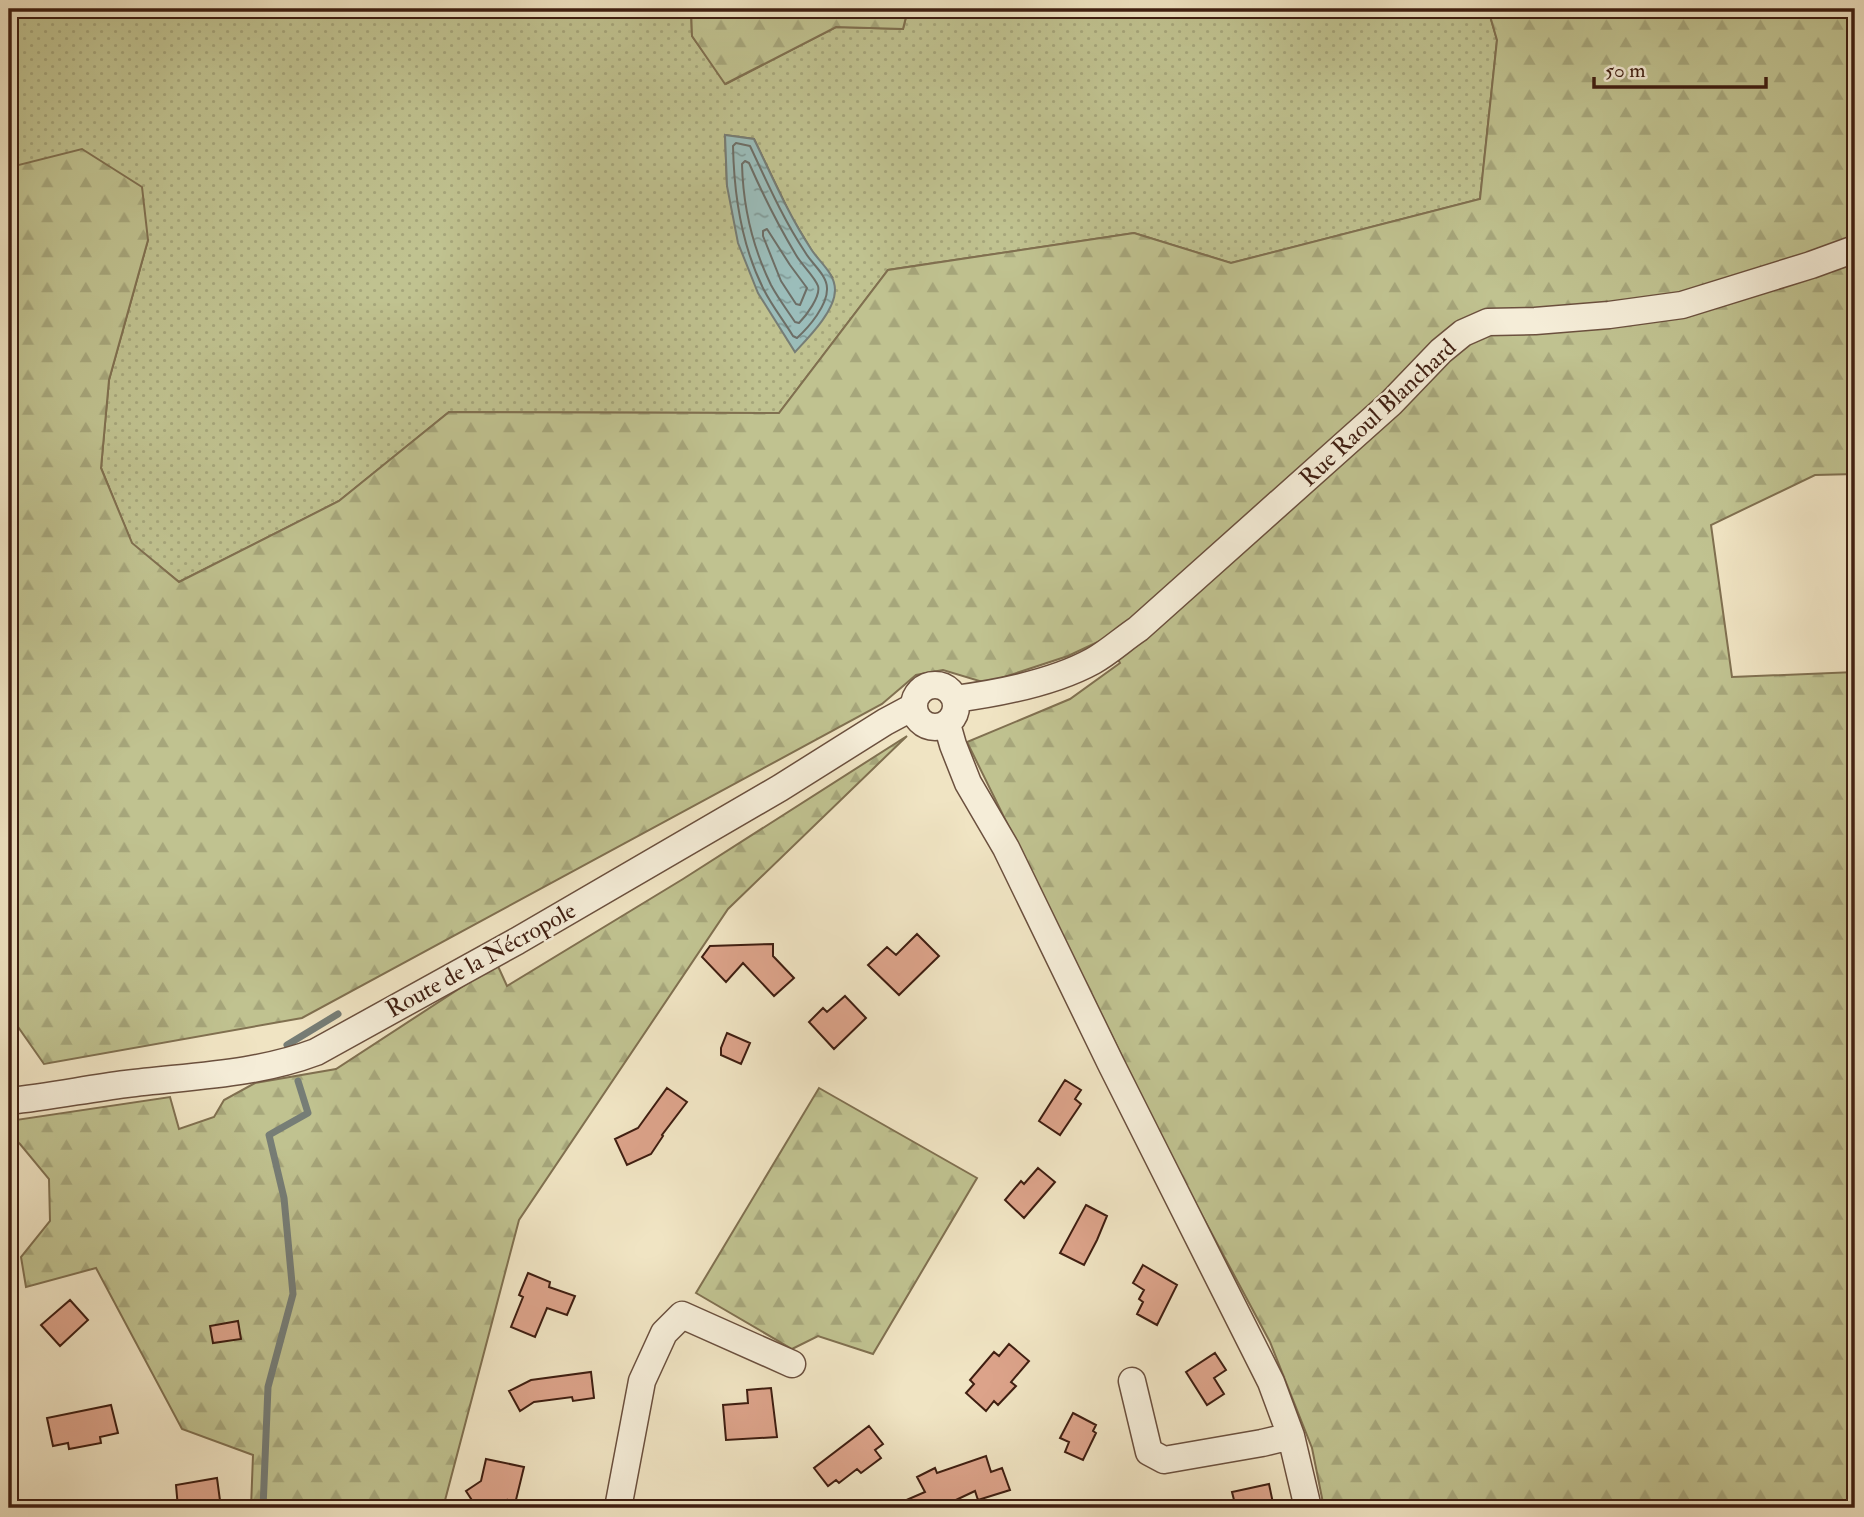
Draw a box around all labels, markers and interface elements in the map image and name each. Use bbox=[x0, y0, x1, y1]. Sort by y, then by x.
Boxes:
scale bar bbox=[1594, 46, 1766, 90]
text: 50 m bbox=[1605, 57, 1646, 84]
street label: Rue Raoul Blanchard bbox=[1293, 332, 1463, 494]
street label: Route de la Nécropole bbox=[381, 895, 581, 1025]

